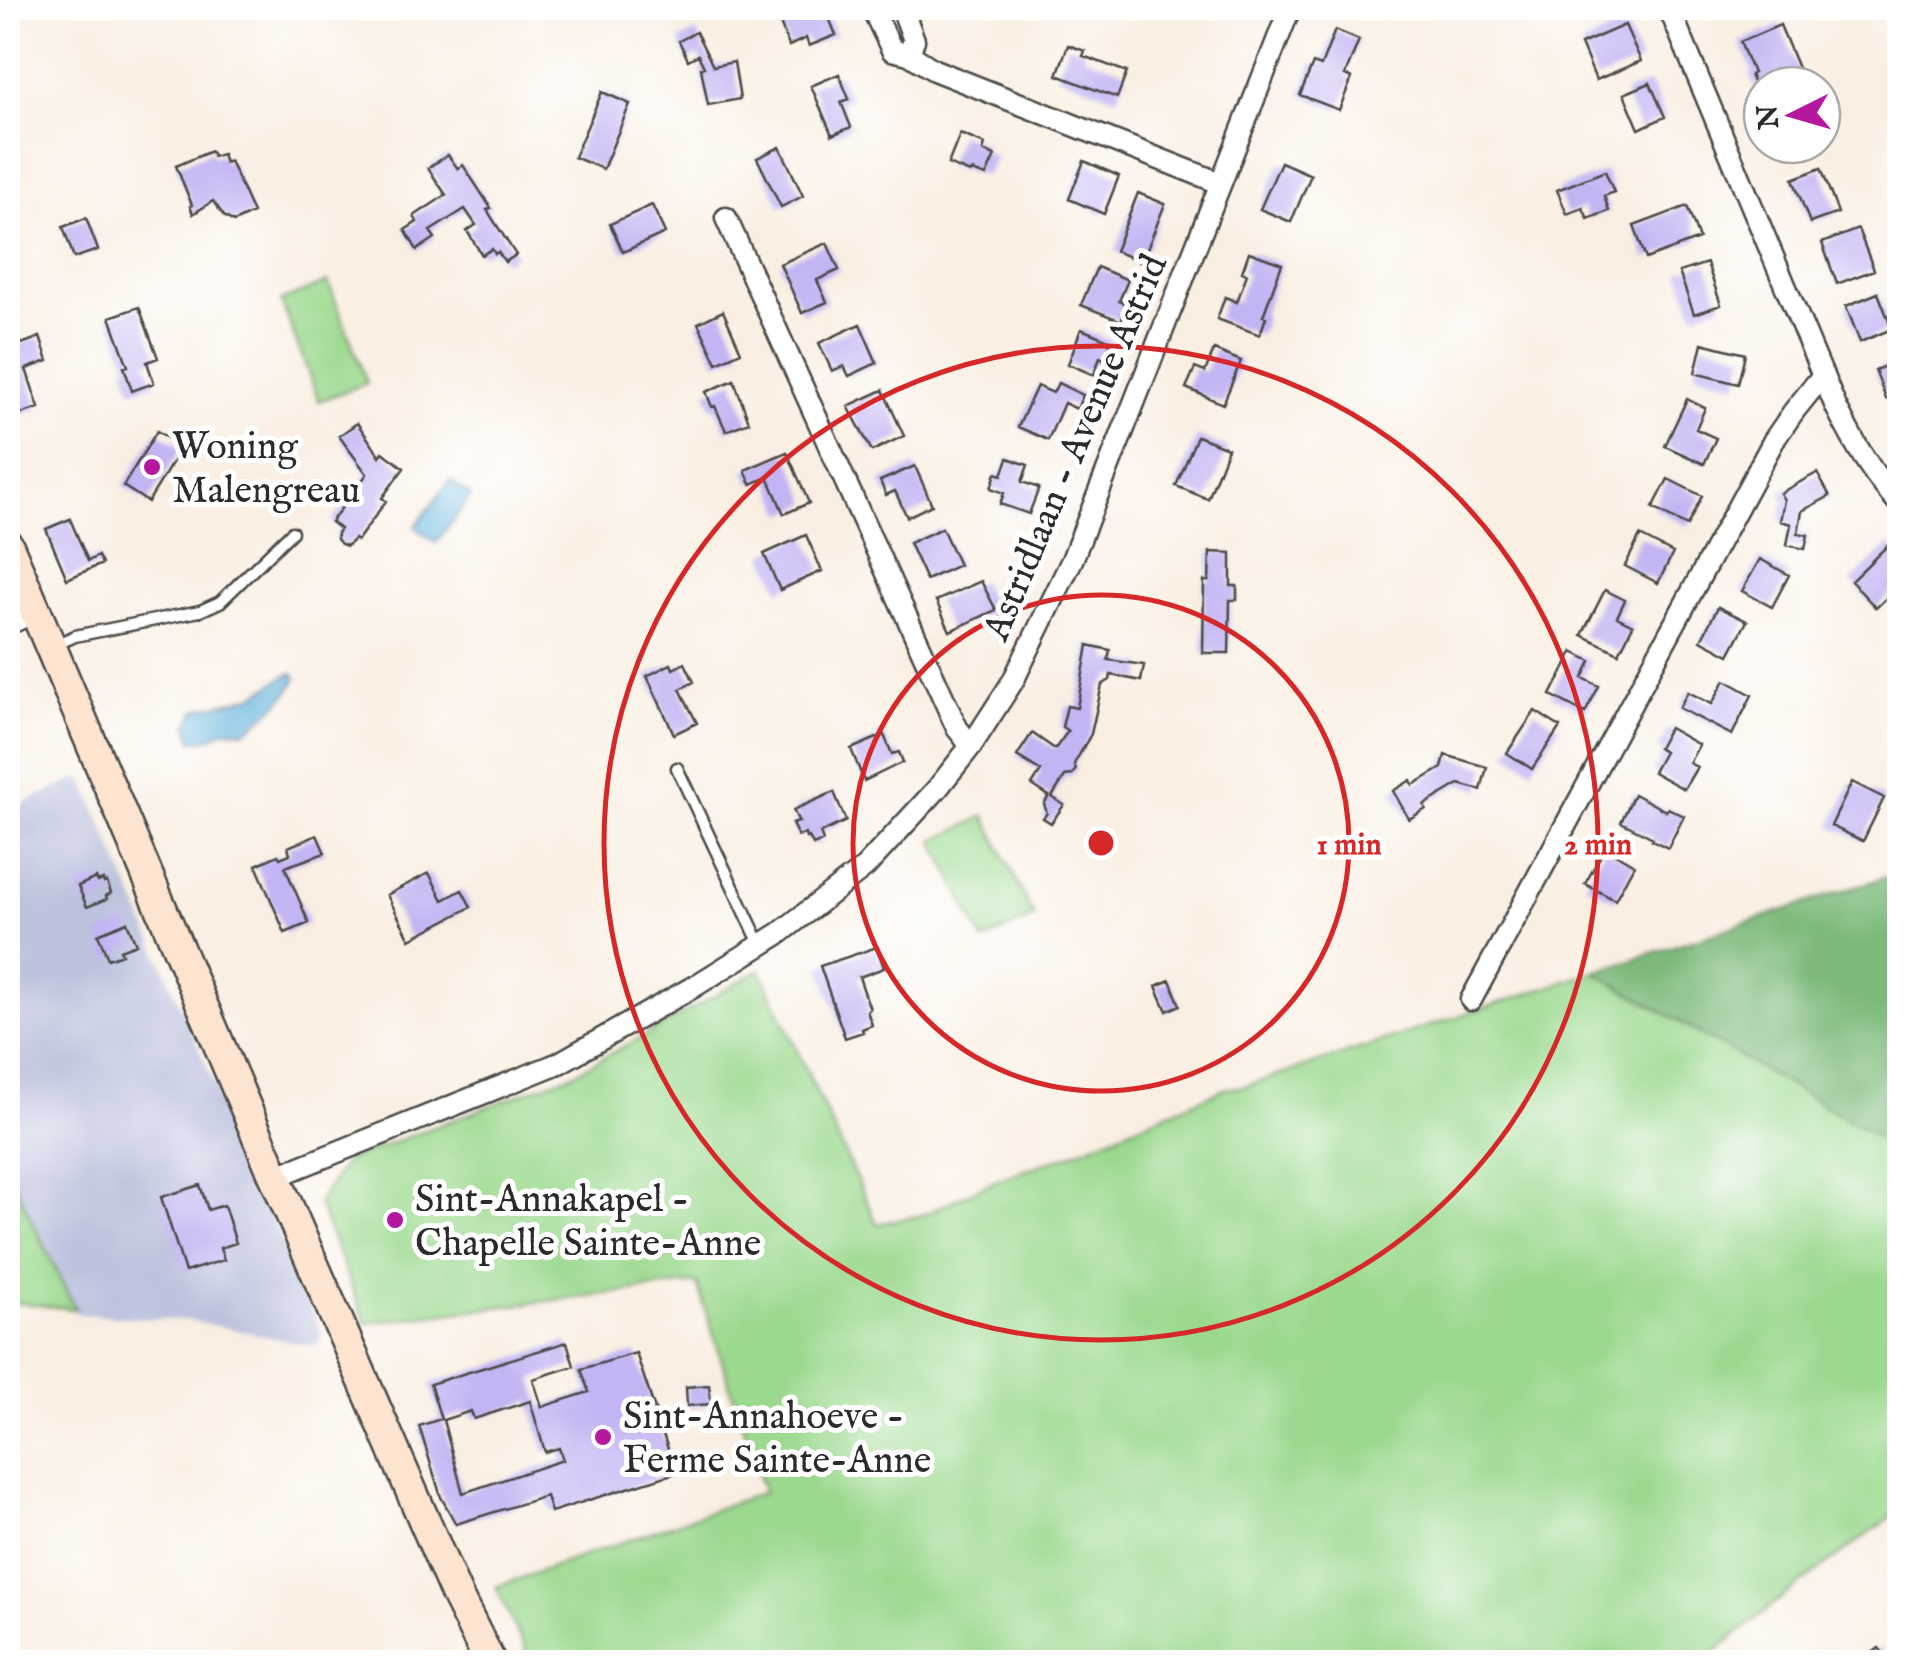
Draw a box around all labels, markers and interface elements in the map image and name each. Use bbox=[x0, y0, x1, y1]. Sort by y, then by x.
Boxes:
north arrow bbox=[1742, 65, 1842, 165]
text: N bbox=[1751, 103, 1788, 132]
street label: Astridlaan - Avenue Astrid bbox=[973, 247, 1180, 649]
place label: Woning Malengreau bbox=[172, 424, 360, 516]
marker: Woning Malengreau bbox=[141, 456, 163, 478]
centre of rings bbox=[1083, 825, 1119, 861]
text: 1 min bbox=[1317, 827, 1381, 865]
text: 2 min bbox=[1564, 827, 1632, 865]
place label: Sint-Annakapel - Chapelle Sainte-Anne bbox=[415, 1177, 761, 1269]
marker: Sint-Annakapel - Chapelle Sainte-Anne bbox=[384, 1209, 406, 1231]
place label: Sint-Annahoeve - Ferme Sainte-Anne bbox=[623, 1394, 931, 1486]
marker: Sint-Annahoeve - Ferme Sainte-Anne bbox=[592, 1426, 614, 1448]

